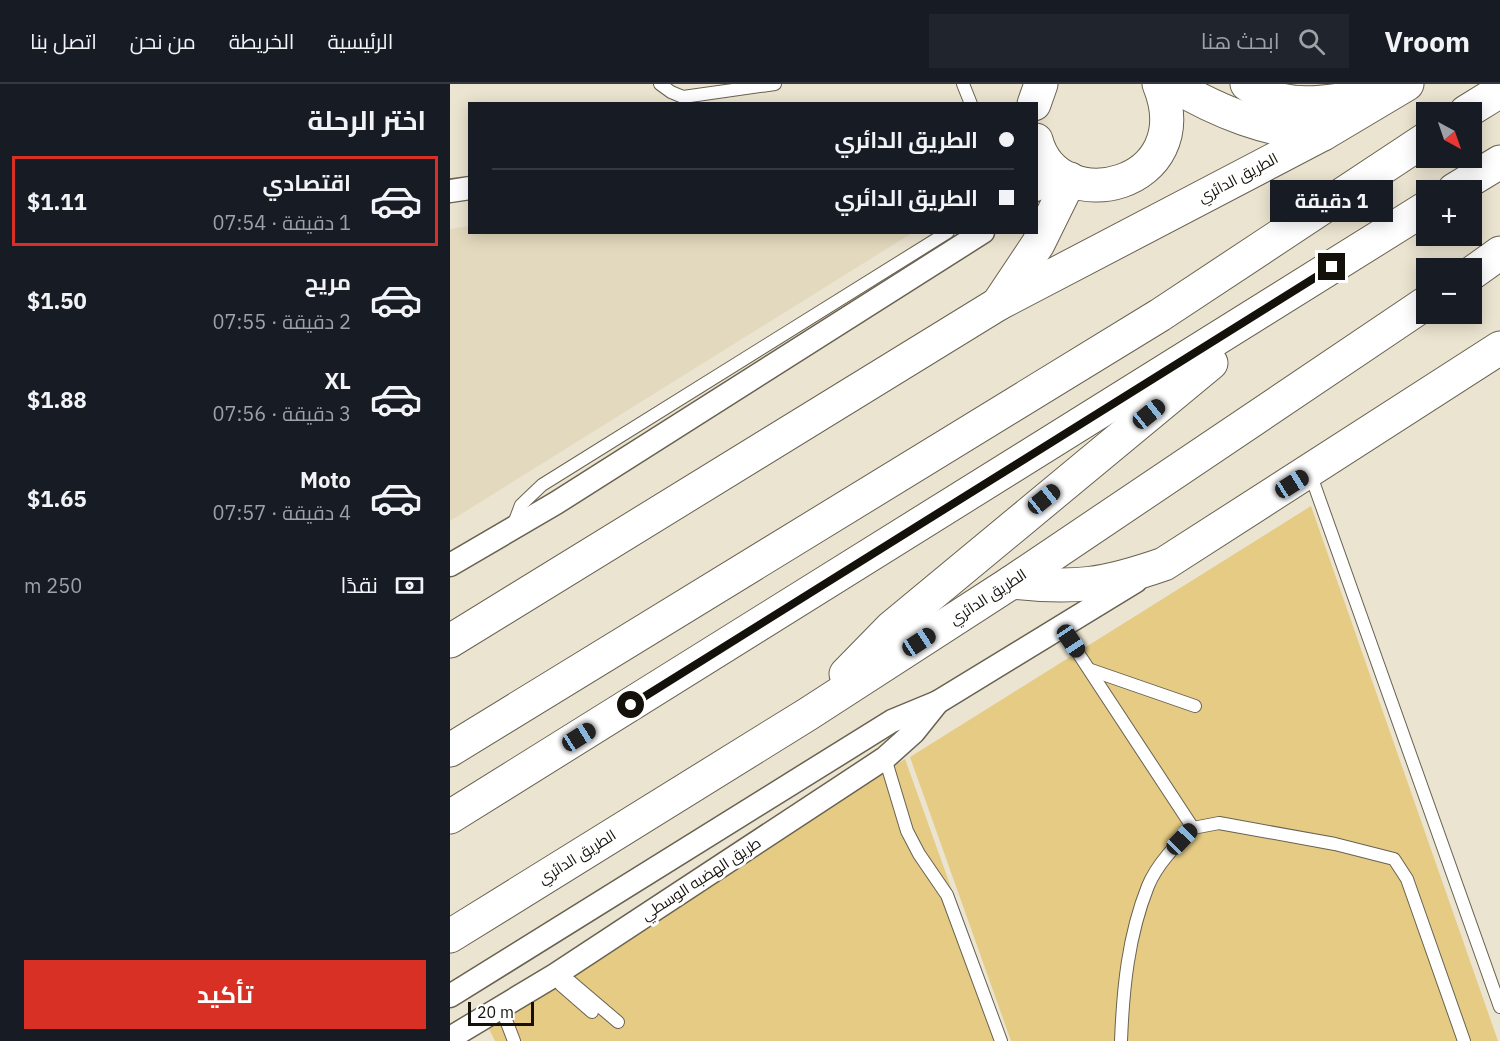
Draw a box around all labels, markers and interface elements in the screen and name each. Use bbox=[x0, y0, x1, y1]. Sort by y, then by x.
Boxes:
search box bbox=[929, 14, 1349, 68]
text: Vroom bbox=[1385, 23, 1470, 60]
icon: search bbox=[1295, 25, 1328, 58]
text: ابحث هنا bbox=[1201, 26, 1280, 55]
text: اتصل بنا bbox=[30, 27, 97, 55]
text: من نحن bbox=[130, 27, 196, 55]
text: الخريطة bbox=[229, 27, 294, 55]
text: الرئيسية bbox=[327, 27, 393, 55]
text: اختر الرحلة bbox=[307, 102, 426, 137]
north arrow bbox=[1416, 102, 1482, 168]
map controls bbox=[1416, 102, 1482, 324]
text: الطريق الدائري bbox=[834, 125, 978, 154]
street label: الطريق الدائري bbox=[1194, 148, 1283, 209]
text: اقتصادي bbox=[262, 168, 351, 197]
icon: car bbox=[369, 174, 423, 228]
callout: 1 دقيقة bbox=[1270, 180, 1394, 222]
button: + bbox=[1416, 180, 1482, 246]
text: الطريق الدائري bbox=[834, 183, 978, 212]
text: $1.11 bbox=[27, 187, 87, 216]
text: 1 دقيقة bbox=[1295, 187, 1368, 214]
text: 1 دقيقة · 07:54 bbox=[212, 209, 351, 236]
route end bbox=[1318, 253, 1345, 280]
button: − bbox=[1416, 258, 1482, 324]
text: مريح bbox=[305, 267, 351, 296]
icon: car bbox=[369, 273, 423, 327]
text: $1.50 bbox=[27, 286, 87, 315]
text: 2 دقيقة · 07:55 bbox=[212, 308, 351, 335]
text: XL bbox=[325, 366, 351, 395]
icon: car bbox=[369, 372, 423, 426]
text: $1.88 bbox=[27, 385, 87, 414]
car bbox=[1129, 396, 1169, 432]
text: 3 دقيقة · 07:56 bbox=[212, 400, 351, 427]
text: Moto bbox=[300, 465, 351, 494]
car bbox=[1272, 467, 1312, 501]
icon: car bbox=[369, 471, 423, 525]
car bbox=[1024, 481, 1064, 517]
text: $1.65 bbox=[27, 484, 87, 513]
text: 4 دقيقة · 07:57 bbox=[212, 499, 351, 526]
street label: الطريق الدائري bbox=[946, 565, 1032, 631]
icon: cash bbox=[393, 569, 426, 602]
text: نقدًا bbox=[340, 570, 378, 599]
text: 250 m bbox=[24, 572, 82, 599]
car bbox=[1053, 621, 1089, 661]
car bbox=[899, 625, 939, 659]
route start bbox=[617, 691, 644, 718]
car bbox=[559, 720, 599, 754]
car bbox=[1163, 820, 1201, 858]
street label: الطريق الدائري bbox=[534, 825, 621, 891]
street label: طريق الهضبه الوسطي bbox=[637, 833, 766, 927]
button: تأكيد bbox=[24, 960, 426, 1029]
scale bar bbox=[468, 999, 534, 1026]
text: 20 m bbox=[477, 1002, 514, 1022]

